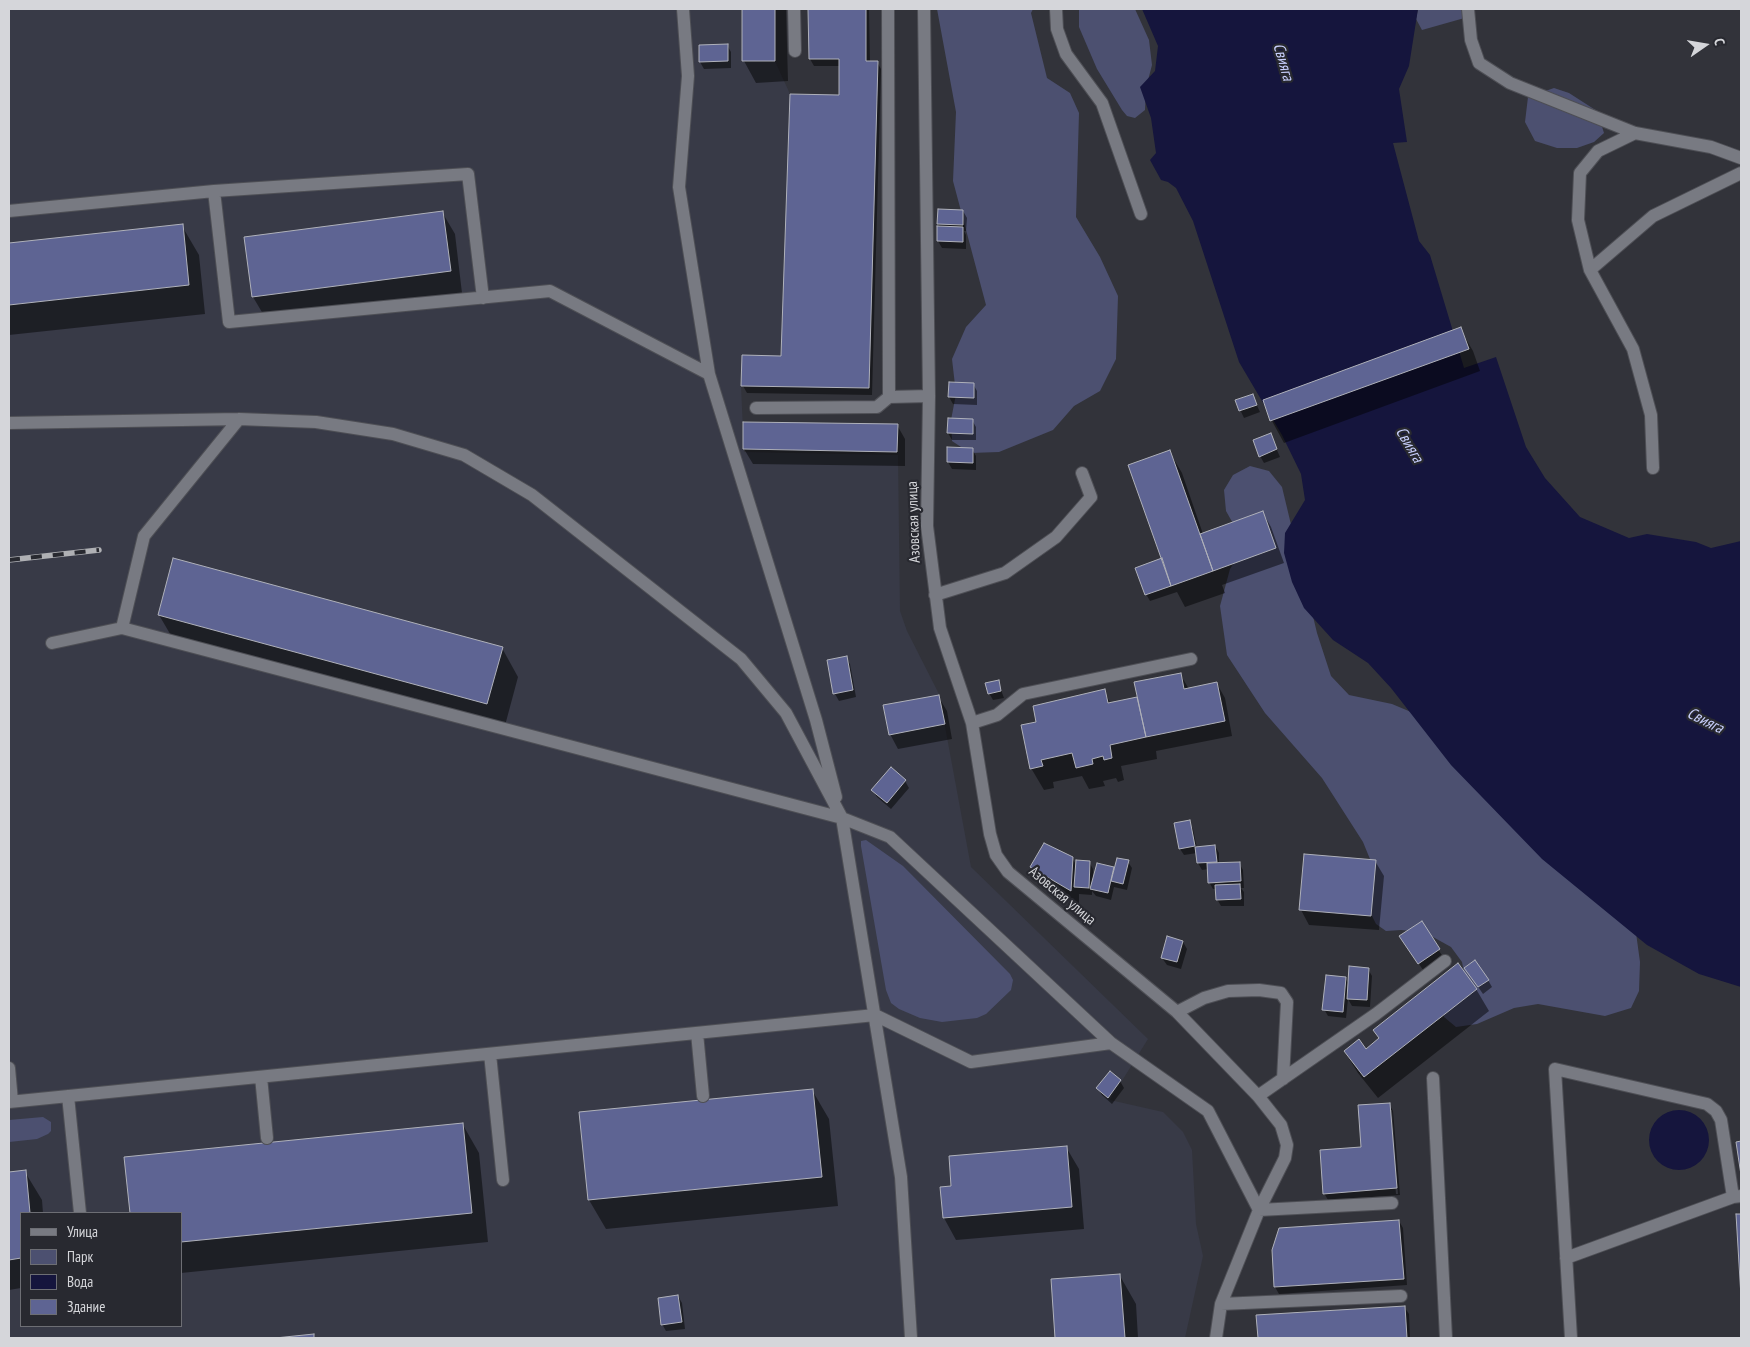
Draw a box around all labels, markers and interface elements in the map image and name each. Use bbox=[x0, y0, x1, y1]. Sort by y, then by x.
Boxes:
north arrow bbox=[1680, 20, 1730, 70]
text: С bbox=[1710, 36, 1729, 47]
water label: Свияга bbox=[1269, 41, 1297, 83]
water label: Свияга bbox=[1391, 424, 1427, 466]
street label: Азовская улица bbox=[904, 481, 924, 563]
water label: Свияга bbox=[1684, 704, 1726, 738]
street label: Азовская улица bbox=[1025, 863, 1099, 929]
legend bbox=[20, 1212, 182, 1327]
text: Улица bbox=[67, 1222, 98, 1241]
text: Парк bbox=[67, 1247, 93, 1266]
text: Вода bbox=[67, 1272, 93, 1291]
text: Здание bbox=[67, 1297, 105, 1316]

